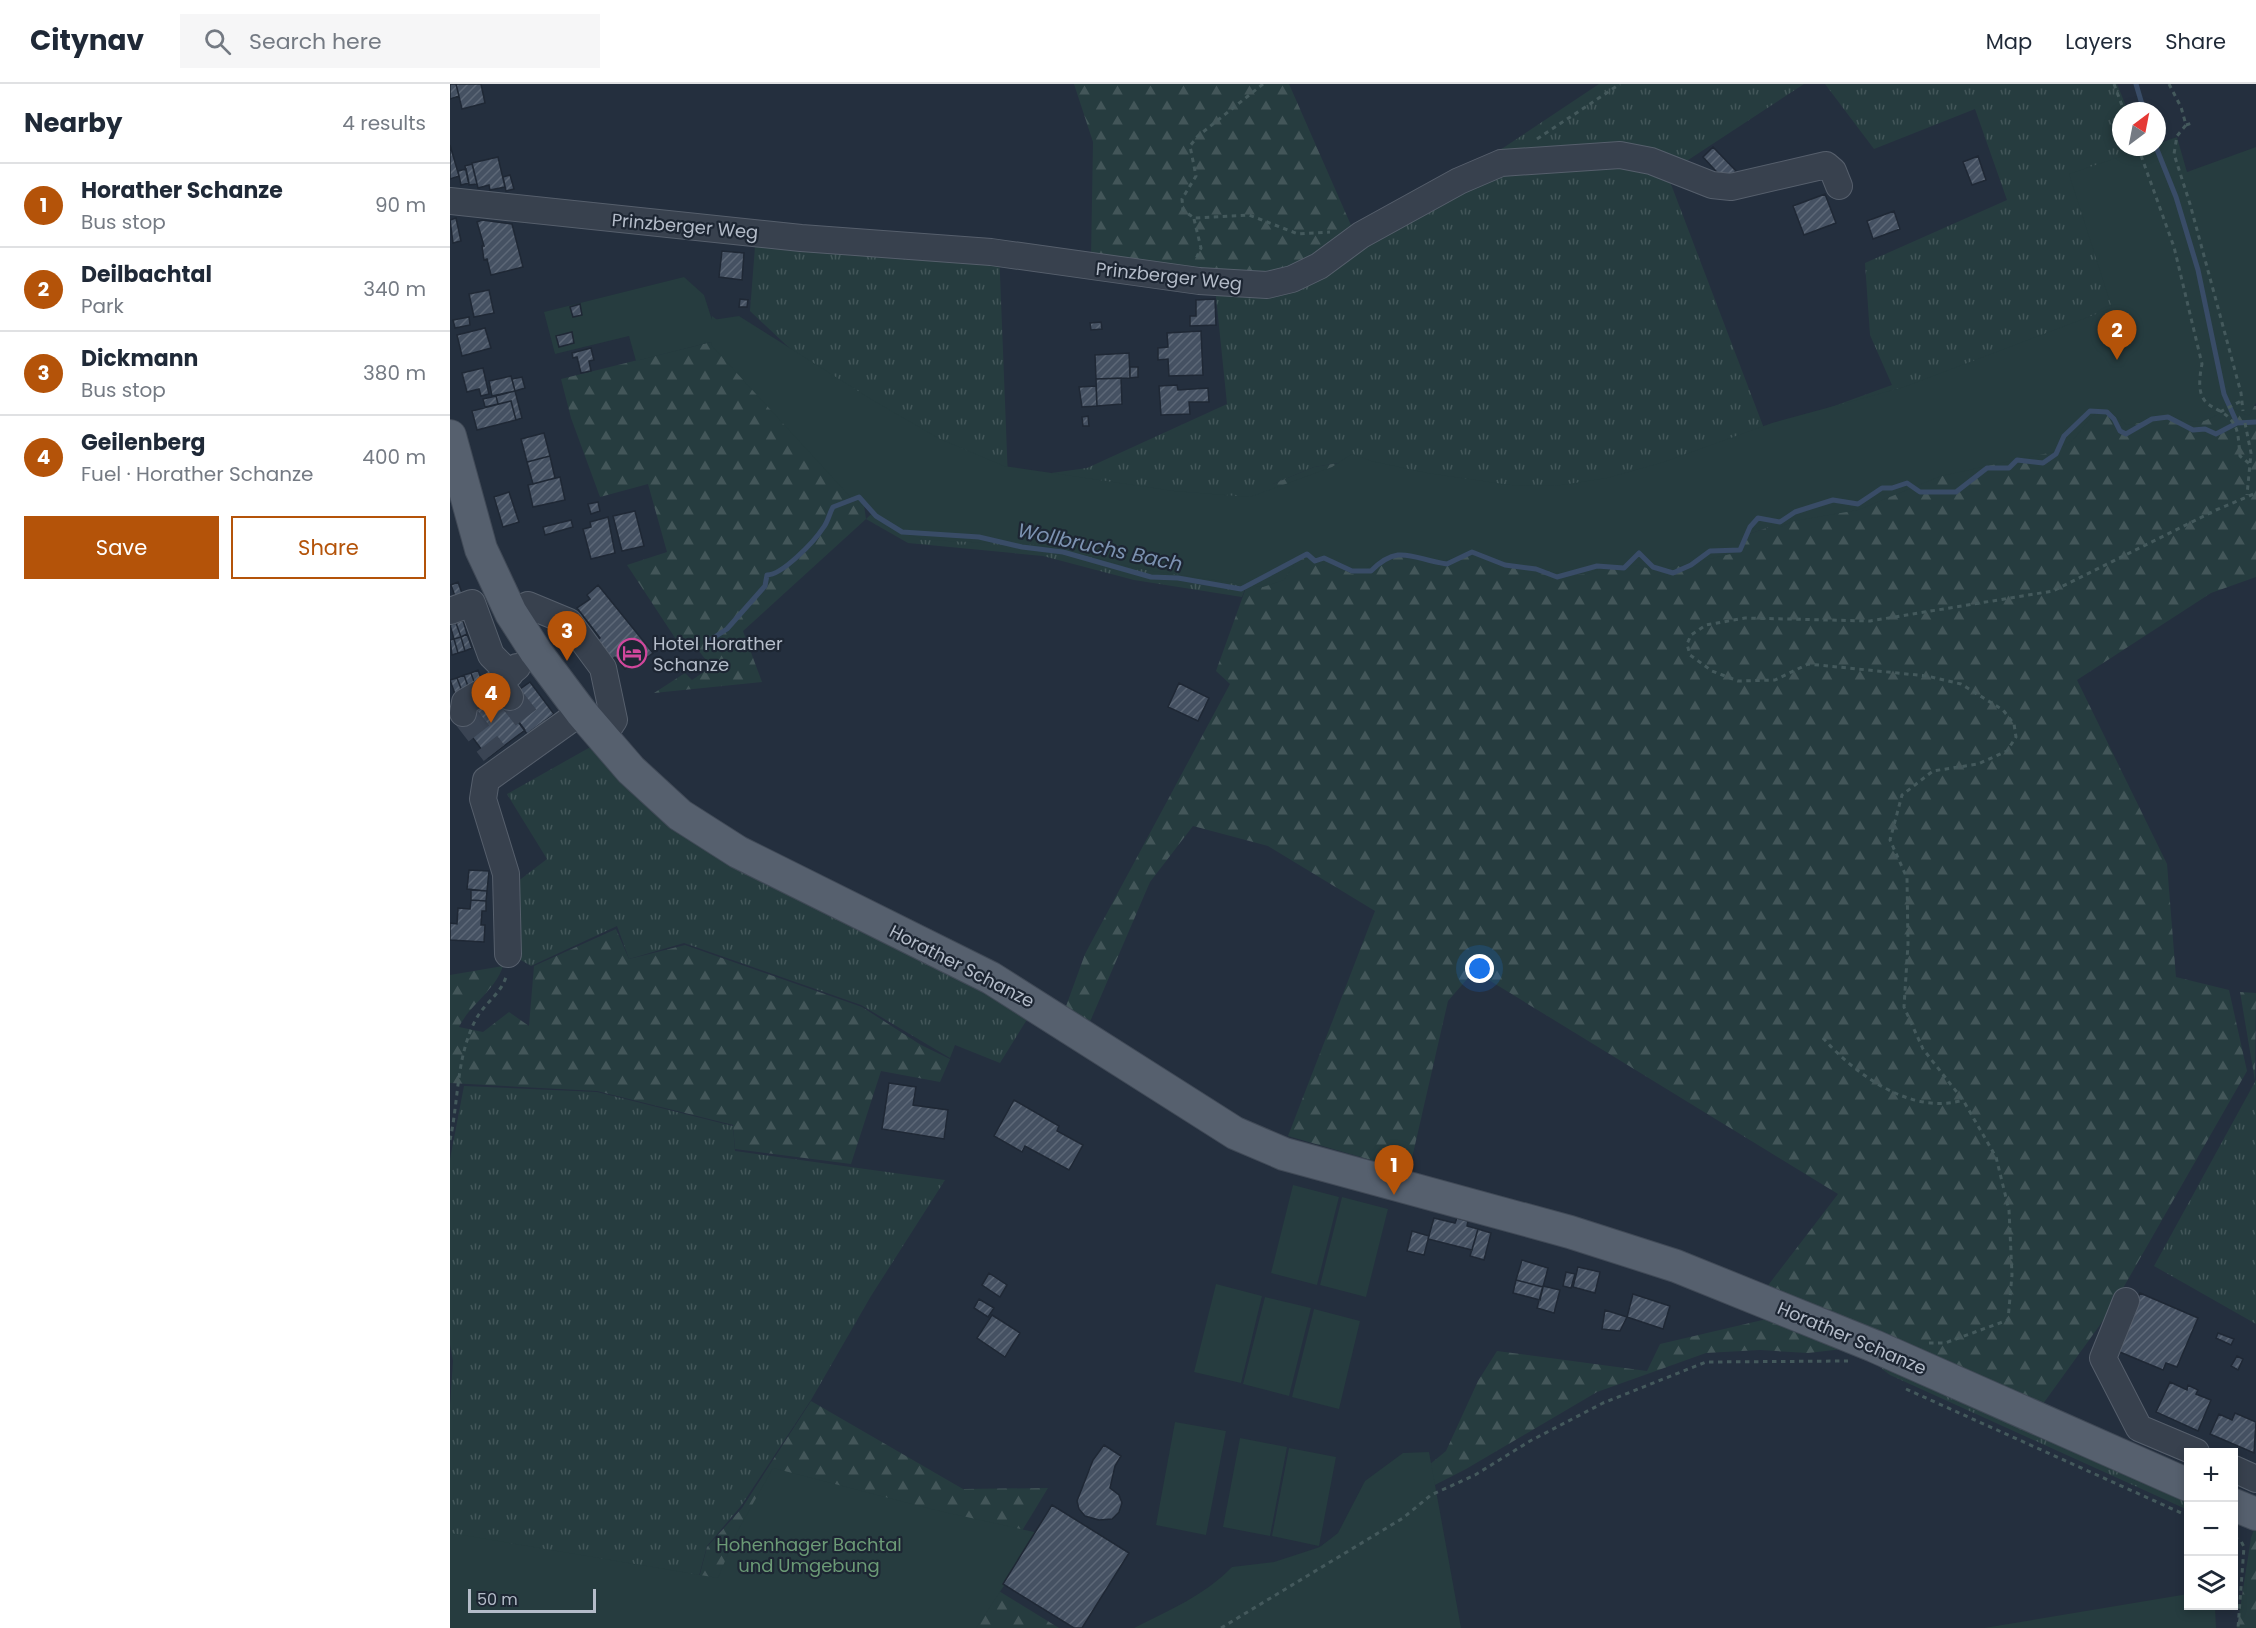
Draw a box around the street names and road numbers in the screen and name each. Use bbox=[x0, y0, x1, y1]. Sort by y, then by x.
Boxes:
street label: Prinzberger Weg bbox=[611, 207, 759, 245]
street label: Prinzberger Weg bbox=[1095, 256, 1243, 296]
street label: Horather Schanze bbox=[885, 919, 1039, 1013]
street label: Horather Schanze bbox=[1774, 1295, 1930, 1381]

